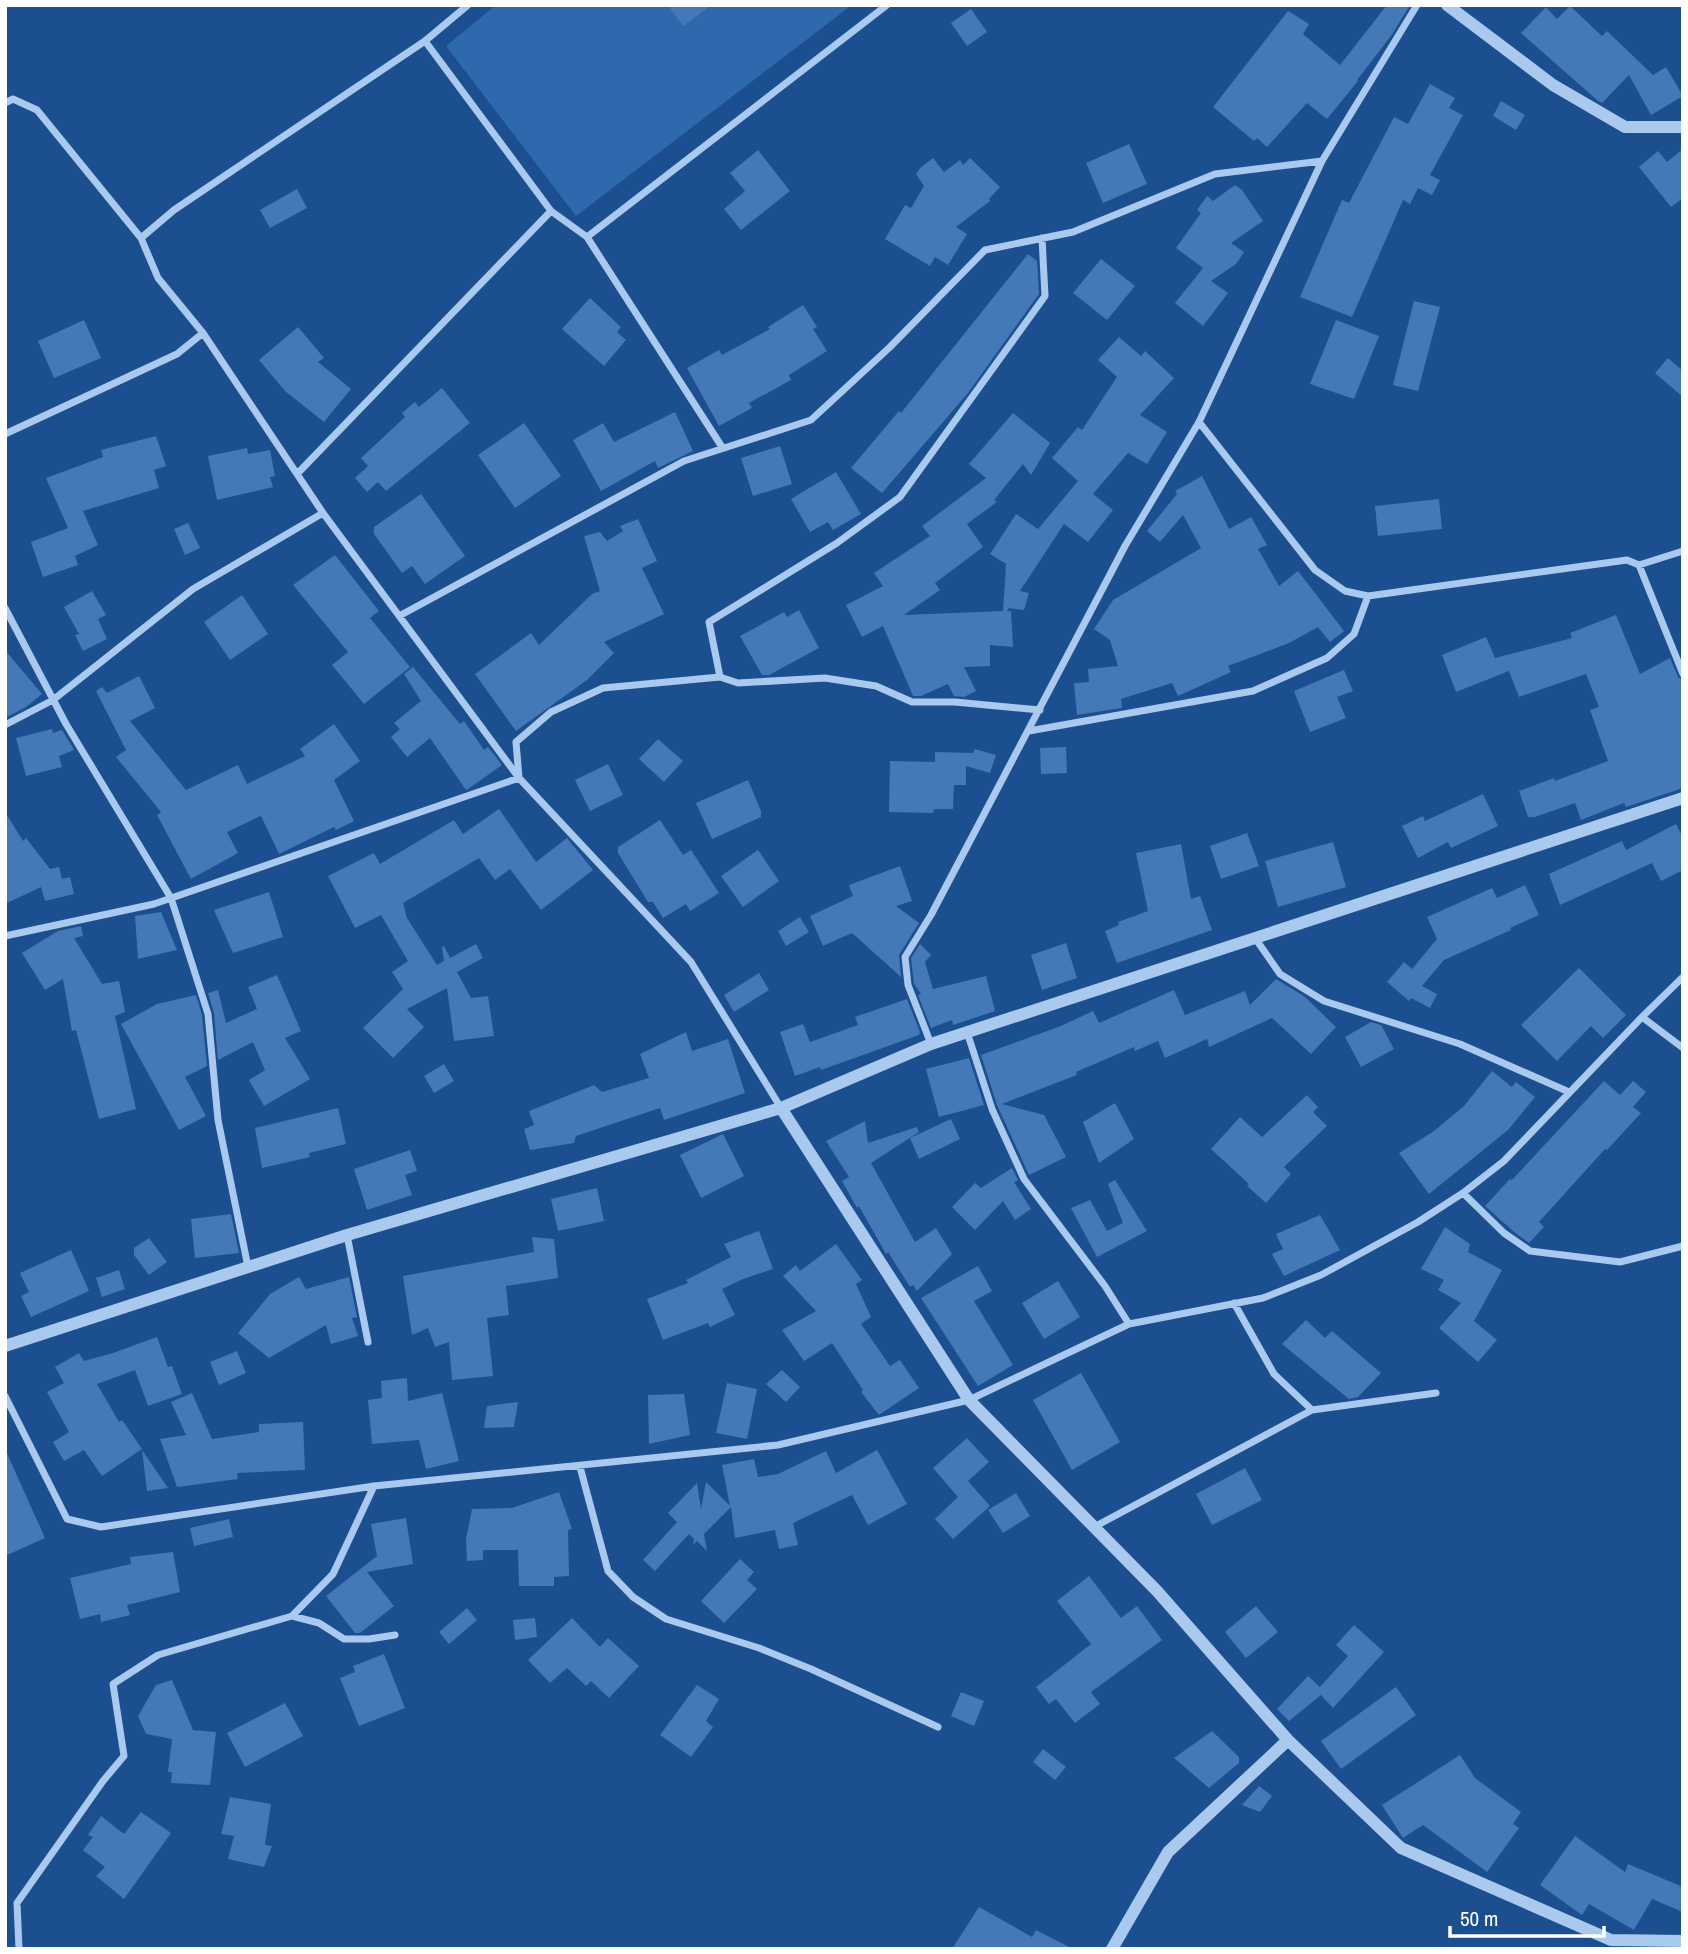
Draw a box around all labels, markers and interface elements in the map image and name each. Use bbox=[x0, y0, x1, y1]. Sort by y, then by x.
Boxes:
scale bar bbox=[1450, 1895, 1604, 1939]
text: 50 m bbox=[1460, 1904, 1498, 1933]

